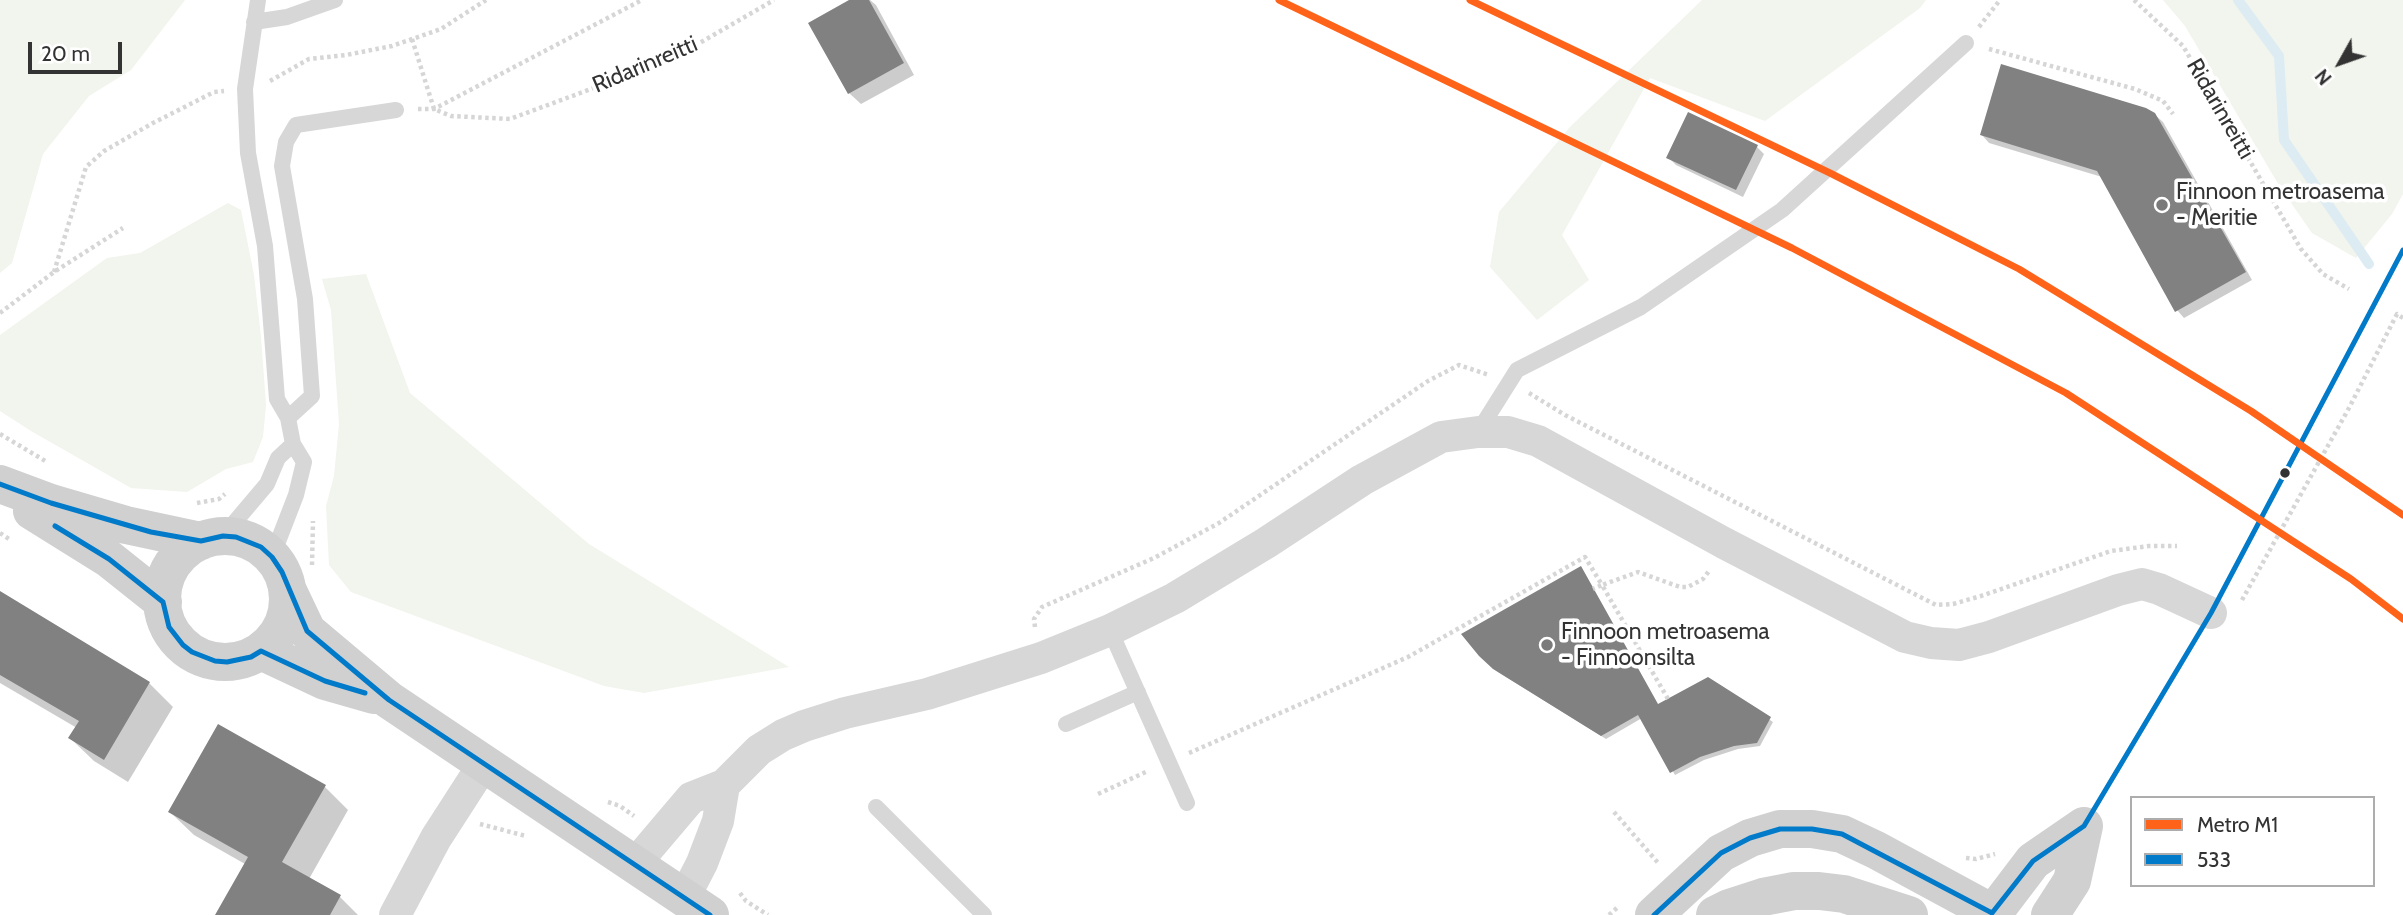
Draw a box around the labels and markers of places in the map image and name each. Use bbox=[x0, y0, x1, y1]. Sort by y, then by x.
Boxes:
place label: Finnoon metroasema - Meritie bbox=[2176, 178, 2385, 232]
marker: Finnoon metroasema - Meritie bbox=[2154, 197, 2170, 213]
unlabelled marker bbox=[2278, 466, 2292, 480]
place label: Finnoon metroasema - Finnoonsilta bbox=[1561, 618, 1770, 672]
marker: Finnoon metroasema - Finnoonsilta bbox=[1539, 637, 1555, 653]

